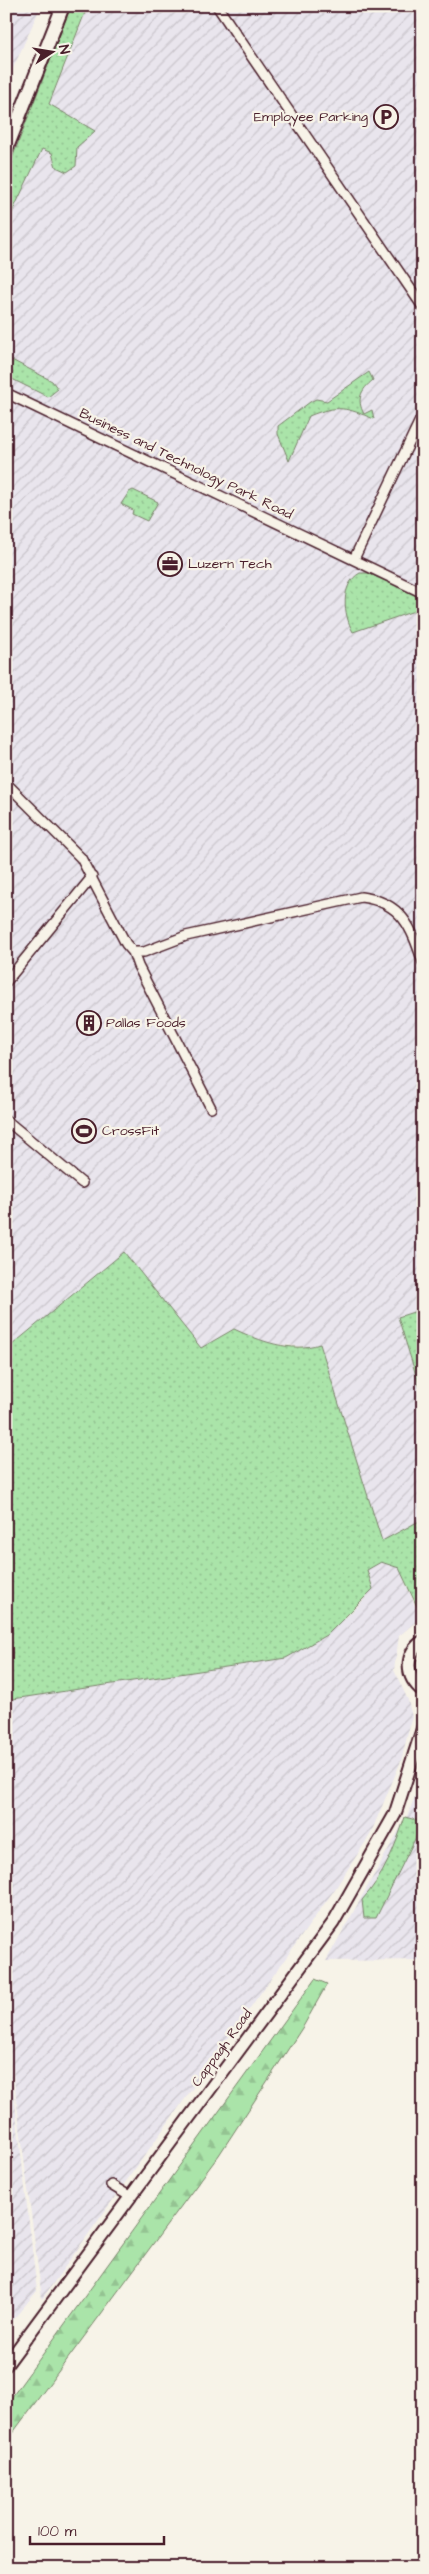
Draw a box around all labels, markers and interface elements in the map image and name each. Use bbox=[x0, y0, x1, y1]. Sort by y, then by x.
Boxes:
north arrow bbox=[28, 28, 78, 78]
text: N bbox=[53, 43, 74, 56]
parking icon: Employee Parking bbox=[373, 104, 399, 130]
place label: Employee Parking bbox=[254, 107, 368, 127]
street label: Business and Technology Park Road bbox=[76, 403, 296, 525]
office icon: Luzern Tech bbox=[157, 551, 183, 577]
place label: Luzern Tech bbox=[188, 554, 272, 574]
building icon: Pallas Foods bbox=[76, 1010, 102, 1036]
place label: Pallas Foods bbox=[106, 1013, 186, 1033]
sports icon: CrossFit bbox=[71, 1118, 97, 1144]
place label: CrossFit bbox=[102, 1121, 159, 1141]
street label: Cappagh Road bbox=[187, 2005, 257, 2091]
scale bar bbox=[30, 2514, 164, 2546]
text: 100 m bbox=[38, 2521, 77, 2542]

